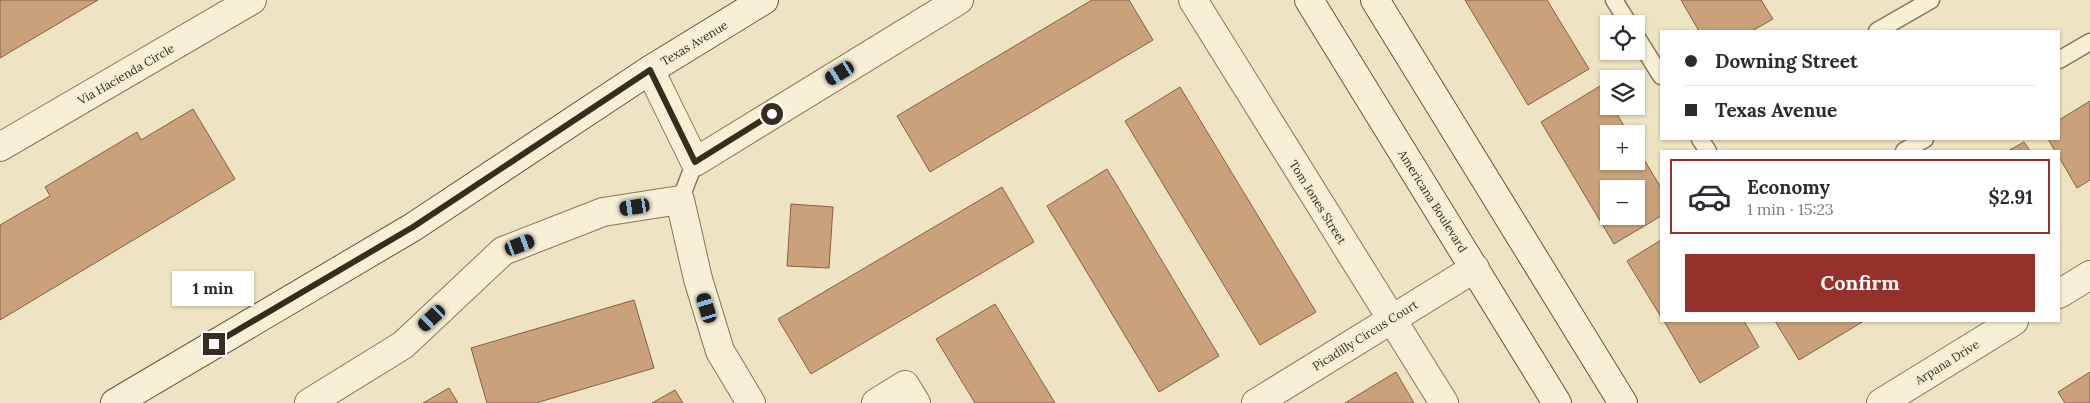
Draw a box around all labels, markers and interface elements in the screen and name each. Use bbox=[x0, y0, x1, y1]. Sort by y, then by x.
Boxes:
map controls bbox=[1600, 15, 1645, 225]
button: locate bbox=[1600, 15, 1645, 60]
street label: Texas Avenue bbox=[658, 17, 731, 69]
street label: Via Hacienda Circle bbox=[74, 40, 177, 108]
text: Downing Street bbox=[1715, 49, 1858, 73]
car bbox=[823, 59, 856, 87]
button: layers bbox=[1600, 70, 1645, 115]
text: Texas Avenue bbox=[1715, 98, 1837, 122]
route start bbox=[761, 103, 783, 125]
button: + bbox=[1600, 125, 1645, 170]
street label: Americana Boulevard bbox=[1395, 146, 1471, 255]
street label: Tom Jones Street bbox=[1286, 157, 1350, 247]
icon: car bbox=[1687, 174, 1732, 219]
text: Economy bbox=[1747, 175, 1830, 199]
button: − bbox=[1600, 180, 1645, 225]
text: $2.91 bbox=[1989, 185, 2033, 209]
car bbox=[619, 197, 650, 217]
text: 1 min · 15:23 bbox=[1747, 199, 1834, 219]
car bbox=[503, 233, 536, 257]
button: Confirm bbox=[1685, 254, 2035, 312]
callout: 1 min bbox=[173, 272, 255, 306]
text: 1 min bbox=[193, 278, 233, 298]
car bbox=[695, 291, 718, 325]
street label: Picadilly Circus Court bbox=[1310, 296, 1421, 374]
car bbox=[415, 302, 448, 334]
route end bbox=[203, 333, 225, 355]
street label: Arpana Drive bbox=[1911, 336, 1982, 388]

